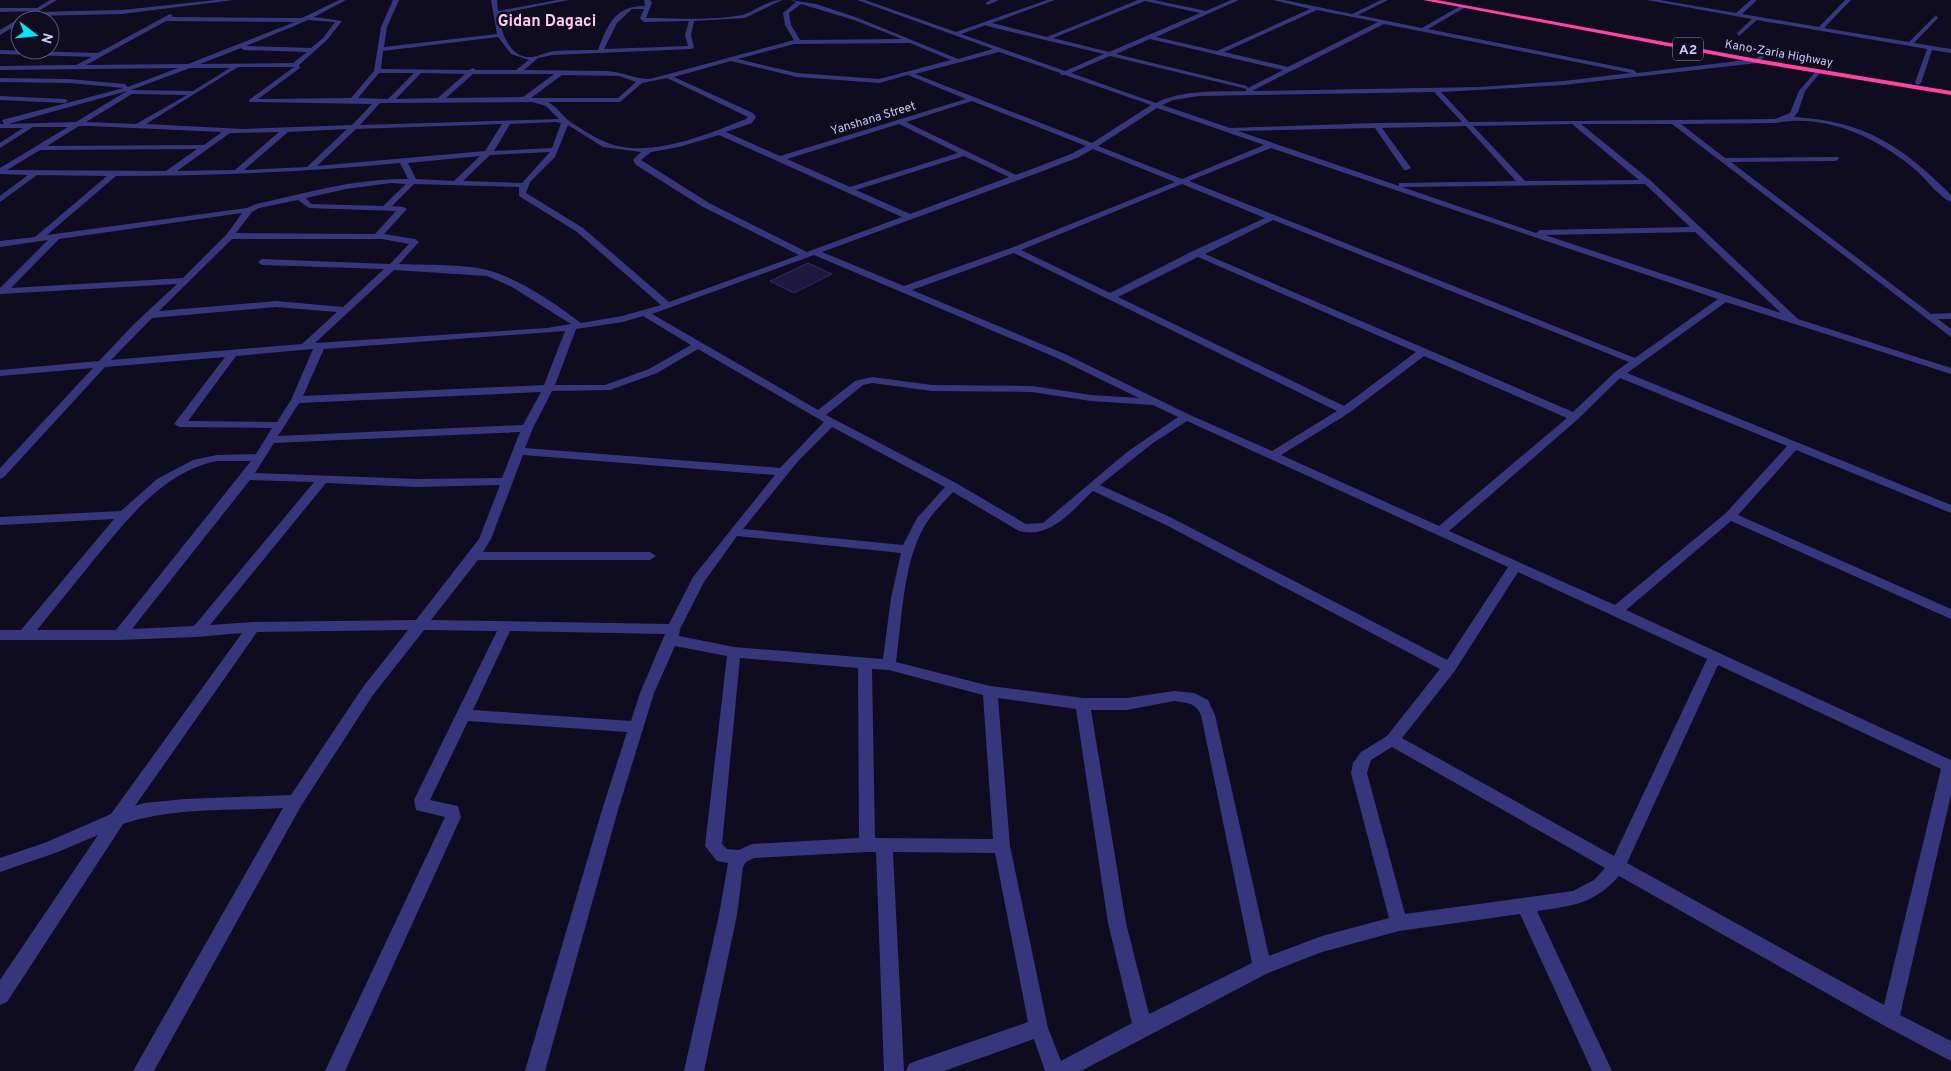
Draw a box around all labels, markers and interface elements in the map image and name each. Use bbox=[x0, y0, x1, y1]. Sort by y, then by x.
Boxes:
north arrow bbox=[10, 10, 60, 60]
district label: Gidan Dagaci bbox=[498, 12, 596, 32]
text: N bbox=[36, 31, 56, 45]
street label: Kano-Zaria Highway bbox=[1723, 37, 1834, 71]
road number: A2 bbox=[1673, 38, 1703, 61]
street label: Yanshana Street bbox=[829, 98, 918, 139]

